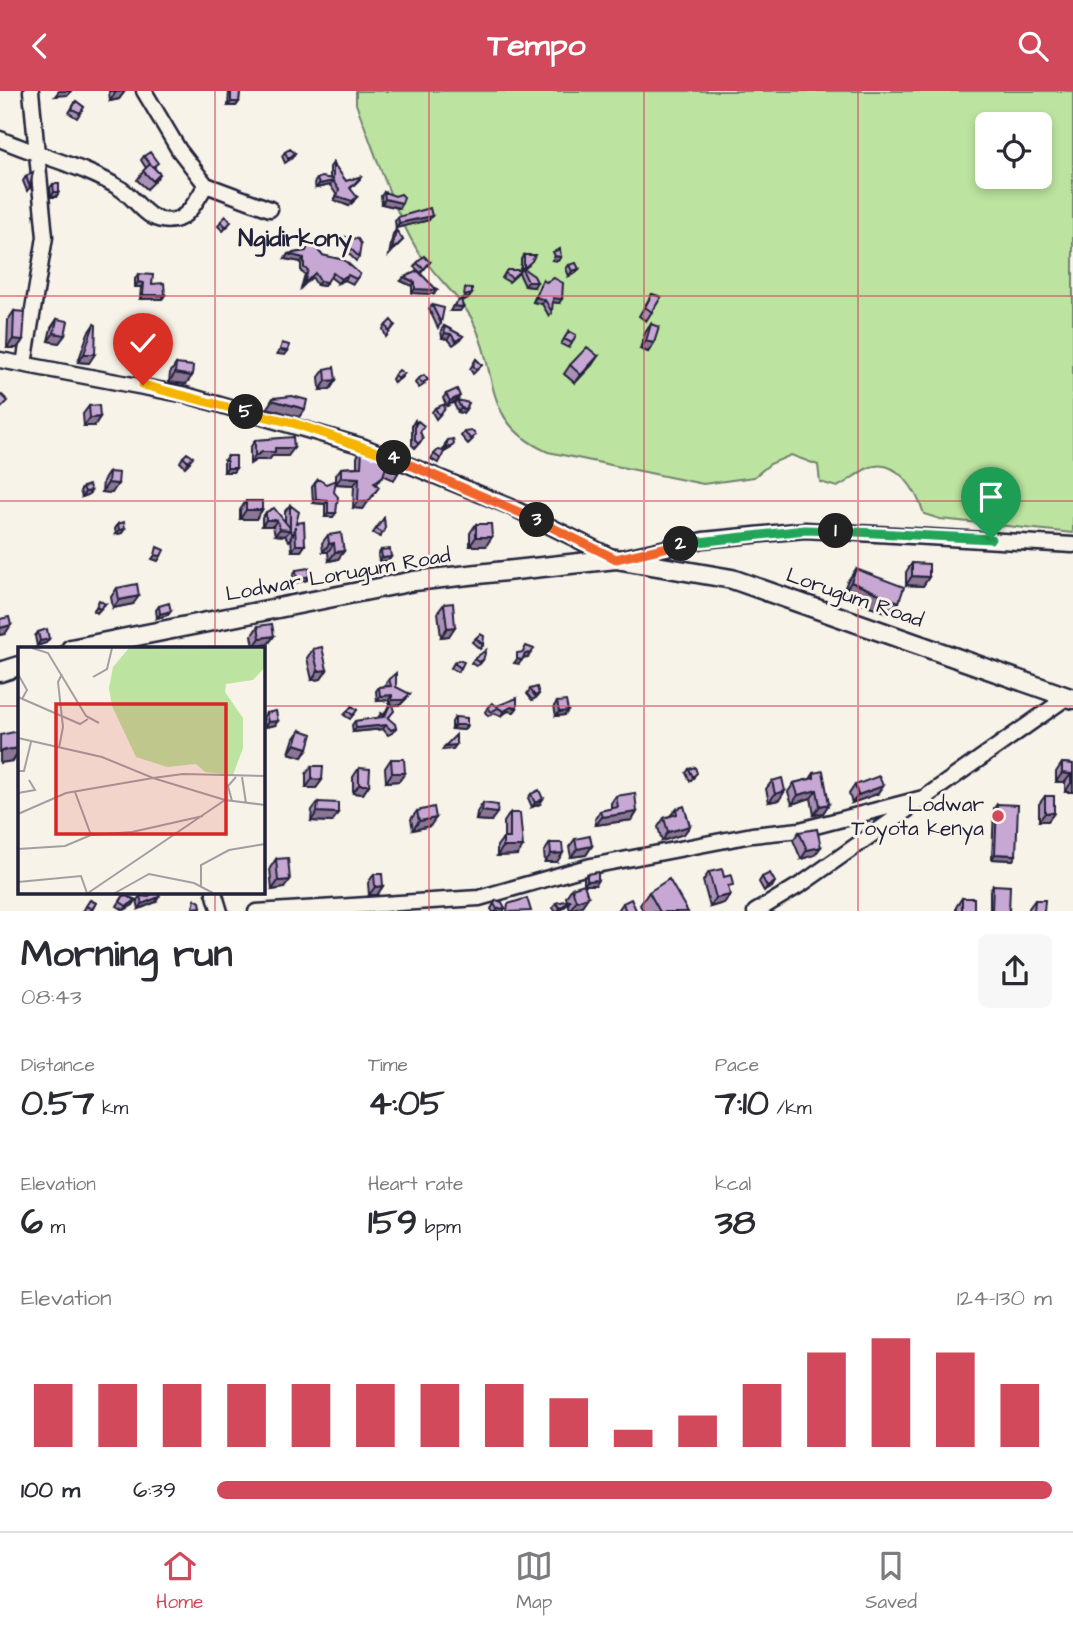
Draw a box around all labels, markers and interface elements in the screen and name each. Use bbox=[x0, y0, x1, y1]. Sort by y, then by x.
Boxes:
text: Tempo bbox=[488, 23, 585, 68]
icon: back bbox=[21, 27, 59, 65]
icon: search bbox=[1014, 27, 1052, 65]
map controls bbox=[975, 112, 1052, 189]
button: locate bbox=[975, 112, 1052, 189]
district label: Ngidirkony bbox=[238, 222, 353, 258]
pin bbox=[113, 313, 173, 385]
icon: check bbox=[124, 324, 162, 362]
pin: 5 bbox=[229, 395, 264, 429]
text: 5 bbox=[239, 398, 252, 425]
pin: 4 bbox=[376, 441, 412, 475]
text: 4 bbox=[387, 444, 400, 471]
pin bbox=[961, 467, 1021, 539]
icon: arrive bbox=[972, 478, 1010, 516]
pin: 3 bbox=[520, 503, 554, 537]
text: 3 bbox=[532, 506, 541, 533]
pin: 1 bbox=[818, 513, 854, 549]
text: 1 bbox=[834, 517, 837, 544]
pin: 2 bbox=[664, 526, 698, 561]
text: 2 bbox=[675, 530, 686, 557]
street label: Lodwar Lorugum Road bbox=[223, 540, 453, 611]
street label: Lorugum Road bbox=[782, 560, 927, 636]
inset map bbox=[18, 647, 264, 894]
place label: Lodwar Toyota kenya bbox=[851, 790, 984, 845]
marker: Lodwar Toyota kenya bbox=[990, 808, 1006, 824]
text: Morning run bbox=[21, 929, 233, 981]
button: share bbox=[978, 934, 1052, 1008]
text: 08:43 bbox=[21, 981, 82, 1013]
text: Distance bbox=[21, 1052, 95, 1079]
text: Time bbox=[368, 1052, 408, 1079]
text: Pace bbox=[715, 1052, 759, 1079]
text: 0.57 bbox=[21, 1079, 94, 1128]
text: 4:05 bbox=[368, 1079, 445, 1128]
text: 7:10 bbox=[715, 1079, 769, 1128]
text: km bbox=[94, 1095, 128, 1122]
text: /km bbox=[769, 1095, 812, 1122]
text: Elevation bbox=[21, 1171, 96, 1198]
text: Heart rate bbox=[368, 1171, 463, 1198]
text: kcal bbox=[715, 1171, 751, 1198]
text: 6 bbox=[21, 1198, 43, 1247]
text: 159 bbox=[368, 1198, 417, 1247]
text: 38 bbox=[715, 1198, 756, 1247]
text: m bbox=[43, 1214, 65, 1241]
text: bpm bbox=[417, 1214, 461, 1241]
text: Elevation bbox=[21, 1282, 112, 1314]
text: 124–130 m bbox=[957, 1282, 1052, 1314]
text: 100 m bbox=[21, 1474, 80, 1506]
text: 6:39 bbox=[133, 1474, 176, 1506]
tab: Home bbox=[156, 1547, 203, 1616]
tab: Map bbox=[515, 1547, 553, 1616]
tab: Saved bbox=[865, 1547, 917, 1616]

